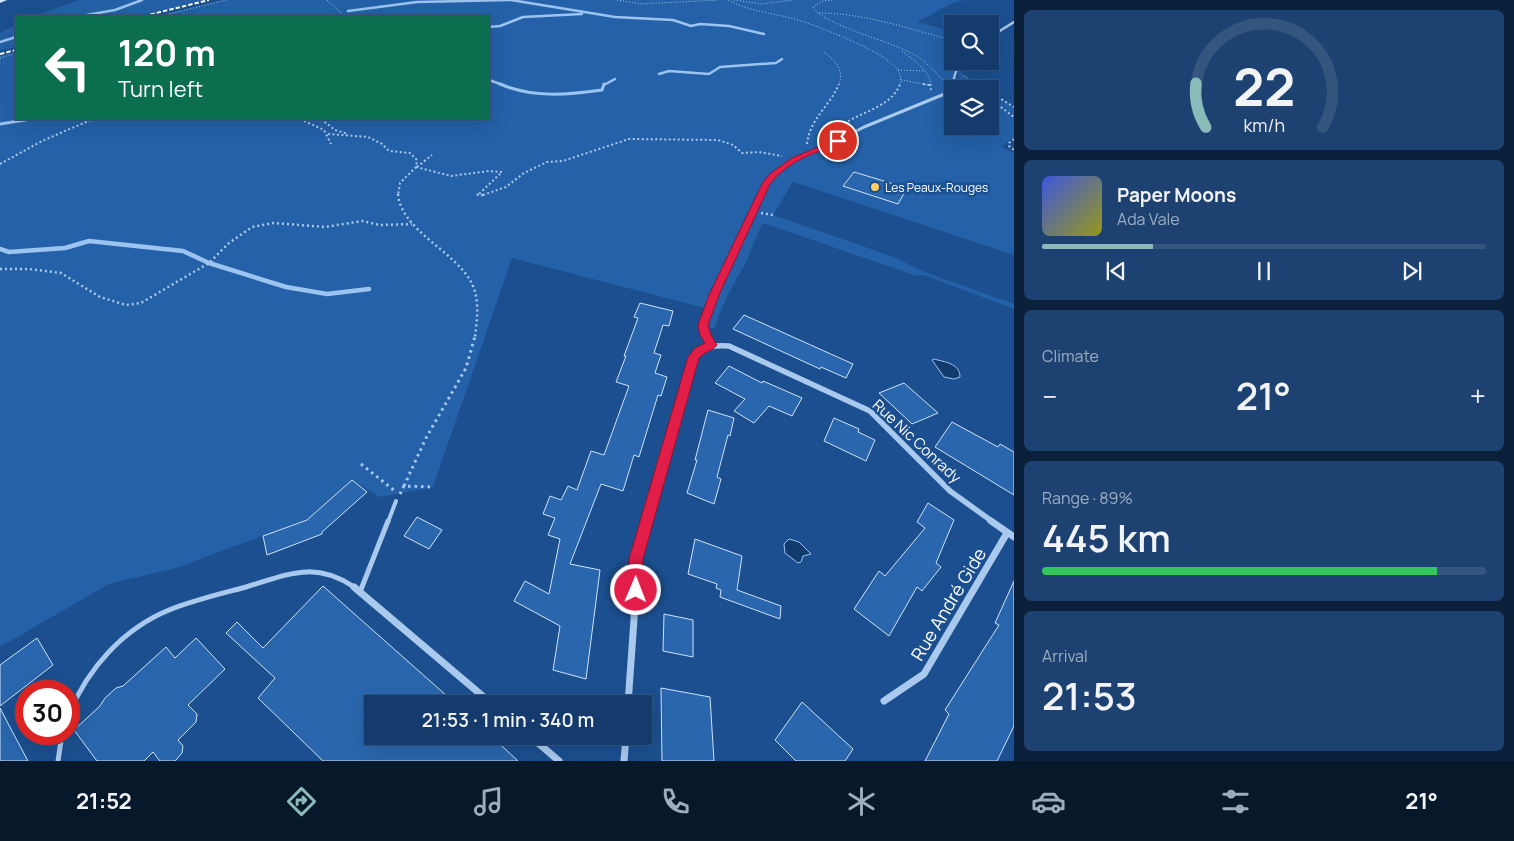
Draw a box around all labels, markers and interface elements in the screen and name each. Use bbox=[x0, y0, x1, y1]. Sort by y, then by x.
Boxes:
map controls bbox=[944, 15, 999, 135]
button: search bbox=[944, 15, 999, 70]
text: 120 m bbox=[118, 29, 216, 77]
icon: left bbox=[35, 35, 100, 100]
text: 22 bbox=[1233, 51, 1295, 122]
text: Turn left bbox=[118, 74, 203, 104]
button: layers bbox=[944, 80, 999, 135]
text: km/h bbox=[1243, 113, 1285, 137]
pin bbox=[817, 120, 859, 162]
icon: arrive bbox=[824, 127, 852, 155]
place label: Les Peaux-Rouges bbox=[885, 179, 988, 196]
marker: Les Peaux-Rouges bbox=[869, 181, 881, 193]
text: Paper Moons bbox=[1117, 182, 1236, 208]
text: Ada Vale bbox=[1117, 208, 1180, 230]
icon: previous bbox=[1102, 257, 1130, 285]
icon: pause bbox=[1250, 257, 1278, 285]
icon: next bbox=[1398, 257, 1426, 285]
text: Climate bbox=[1042, 345, 1099, 367]
text: 21° bbox=[1236, 369, 1291, 421]
text: − bbox=[1042, 377, 1057, 415]
text: + bbox=[1470, 377, 1486, 415]
street label: Rue Nic Conrady bbox=[868, 394, 966, 488]
text: Range · 89% bbox=[1042, 487, 1133, 509]
text: 445 km bbox=[1042, 511, 1171, 563]
street label: Rue André Gide bbox=[905, 543, 991, 665]
position arrow bbox=[609, 563, 661, 615]
text: Arrival bbox=[1042, 645, 1088, 667]
text: 21:53 bbox=[1042, 669, 1137, 721]
speed limit sign: 30 bbox=[15, 680, 80, 745]
text: 21:53 · 1 min · 340 m bbox=[422, 707, 594, 733]
icon: directions bbox=[284, 784, 319, 819]
icon: music bbox=[471, 784, 506, 819]
icon: phone bbox=[658, 784, 693, 819]
icon: climate bbox=[844, 784, 879, 819]
icon: car bbox=[1031, 784, 1066, 819]
icon: filters bbox=[1218, 784, 1253, 819]
text: 21:52 bbox=[76, 786, 132, 816]
text: 21° bbox=[1405, 786, 1438, 816]

